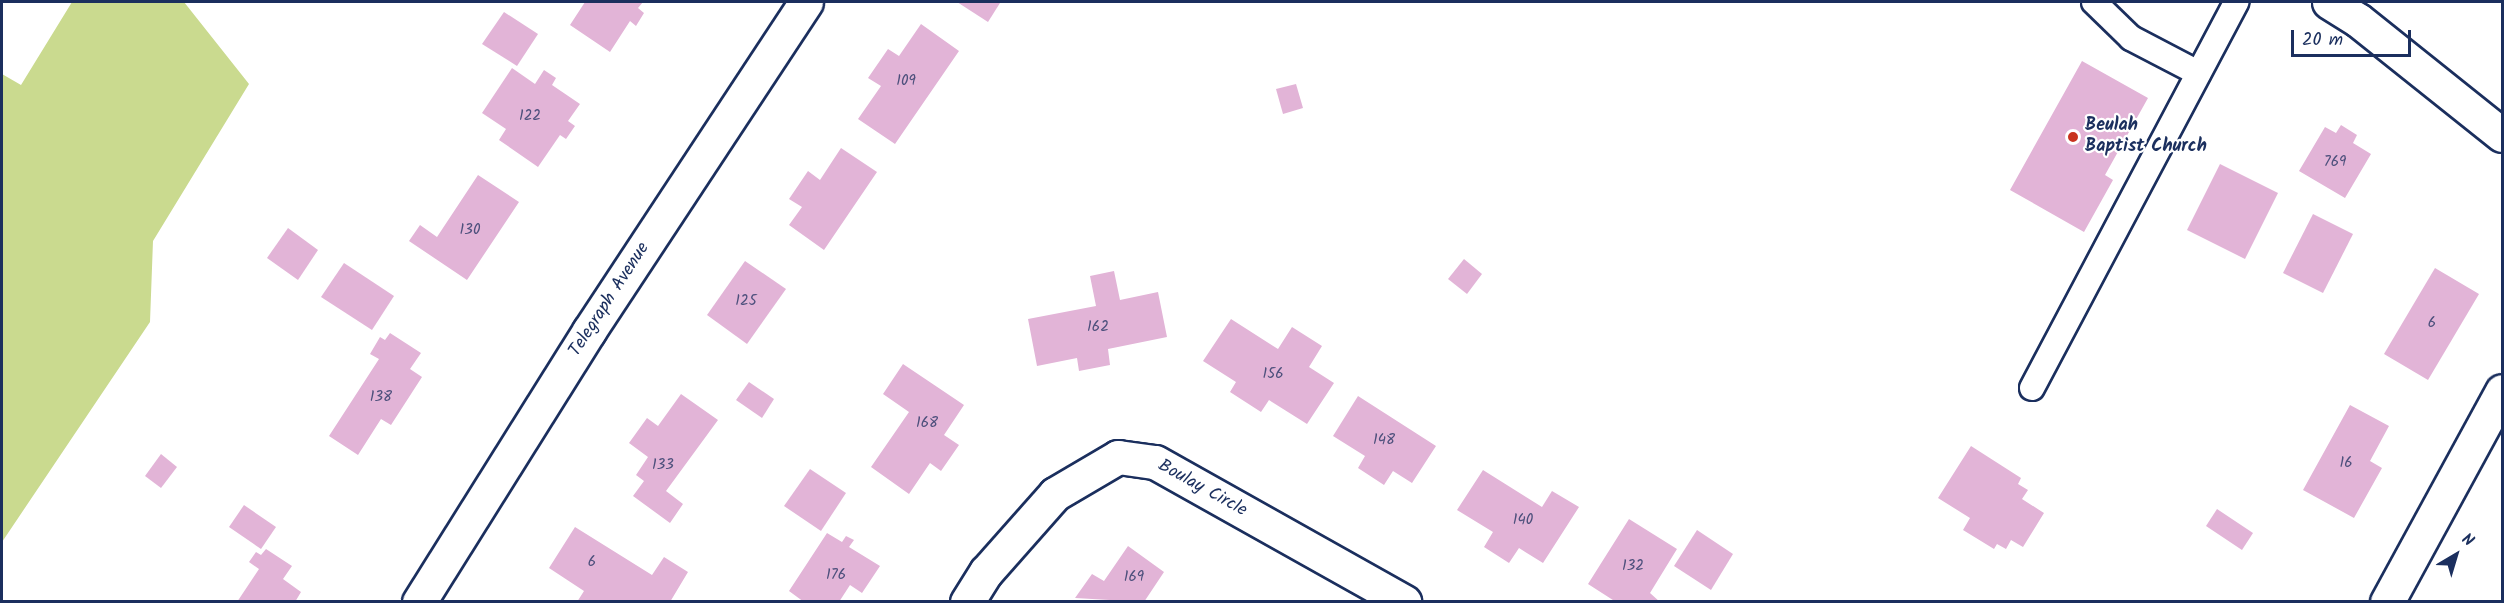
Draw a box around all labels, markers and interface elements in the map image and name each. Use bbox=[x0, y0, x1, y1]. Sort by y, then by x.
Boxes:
scale bar bbox=[2294, 18, 2414, 56]
text: 20 m bbox=[2302, 26, 2343, 55]
house number: 109 bbox=[896, 73, 916, 91]
house number: 122 bbox=[519, 108, 541, 126]
place label: Beulah Baptist Church bbox=[2085, 116, 2207, 158]
marker: Beulah Baptist Church bbox=[2066, 130, 2080, 144]
house number: 769 bbox=[2324, 154, 2346, 172]
house number: 130 bbox=[460, 222, 480, 240]
street label: Telegraph Avenue bbox=[565, 239, 655, 361]
house number: 125 bbox=[735, 293, 757, 311]
house number: 6 bbox=[2428, 315, 2436, 333]
house number: 162 bbox=[1087, 319, 1109, 337]
house number: 156 bbox=[1262, 366, 1284, 384]
house number: 138 bbox=[370, 389, 392, 407]
house number: 168 bbox=[916, 415, 938, 433]
house number: 148 bbox=[1373, 432, 1395, 450]
house number: 16 bbox=[2339, 455, 2353, 473]
street label: Boulay Circle bbox=[1154, 456, 1250, 522]
house number: 133 bbox=[652, 457, 674, 475]
house number: 140 bbox=[1513, 512, 1533, 530]
north arrow bbox=[2426, 525, 2486, 585]
text: N bbox=[2456, 527, 2479, 553]
house number: 6 bbox=[588, 554, 596, 572]
house number: 132 bbox=[1622, 558, 1644, 576]
house number: 176 bbox=[826, 567, 846, 585]
house number: 169 bbox=[1124, 569, 1144, 587]

